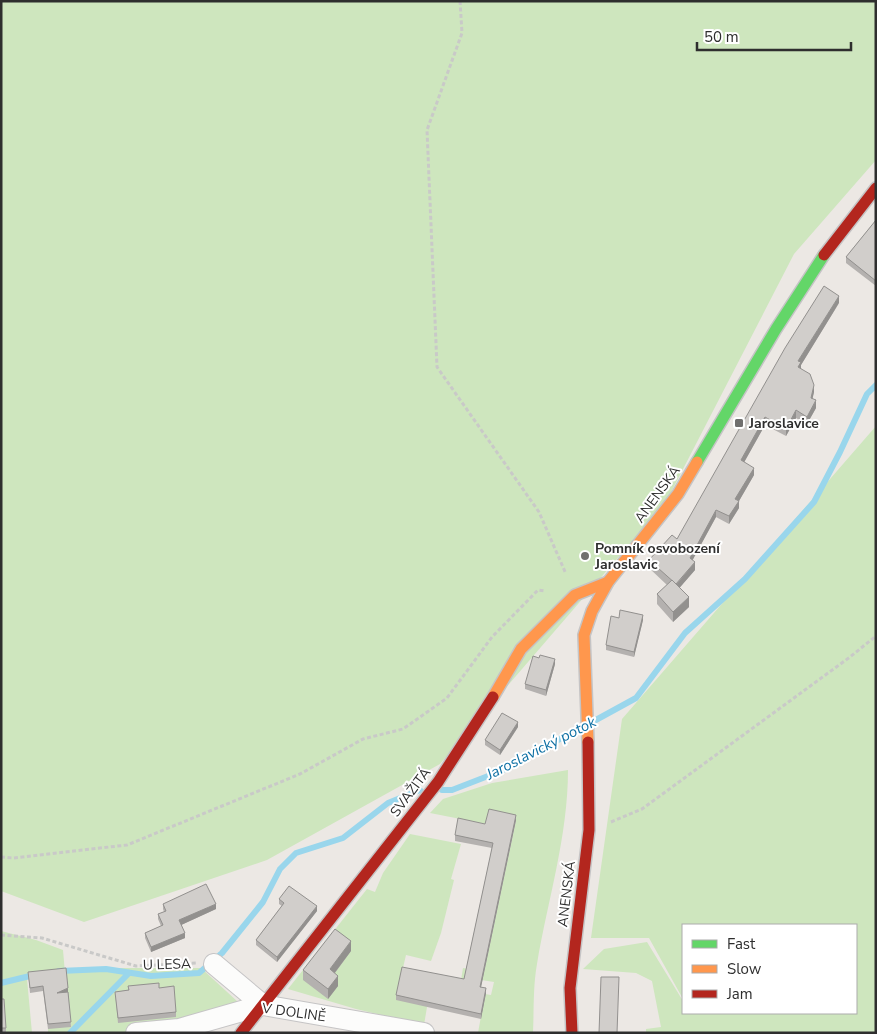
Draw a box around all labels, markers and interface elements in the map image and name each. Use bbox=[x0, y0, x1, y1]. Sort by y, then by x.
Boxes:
scale bar bbox=[697, 20, 851, 52]
text: 50 m bbox=[704, 27, 739, 47]
place label: Jaroslavice bbox=[748, 414, 819, 433]
marker: Jaroslavice bbox=[733, 417, 745, 429]
street label: ANENSKÁ bbox=[630, 462, 685, 527]
place label: Pomník osvobození Jaroslavic bbox=[594, 539, 721, 574]
marker: Pomník osvobození Jaroslavic bbox=[579, 550, 591, 562]
water label: Jaroslavický potok bbox=[482, 711, 600, 785]
street label: SVAŽITÁ bbox=[386, 764, 435, 821]
street label: ANENSKÁ bbox=[553, 860, 580, 928]
legend bbox=[682, 924, 857, 1014]
text: Fast bbox=[727, 934, 756, 954]
street label: U LESA bbox=[143, 954, 191, 975]
text: Slow bbox=[727, 959, 762, 979]
text: Jam bbox=[726, 984, 753, 1004]
street label: V DOLINĚ bbox=[260, 998, 327, 1026]

